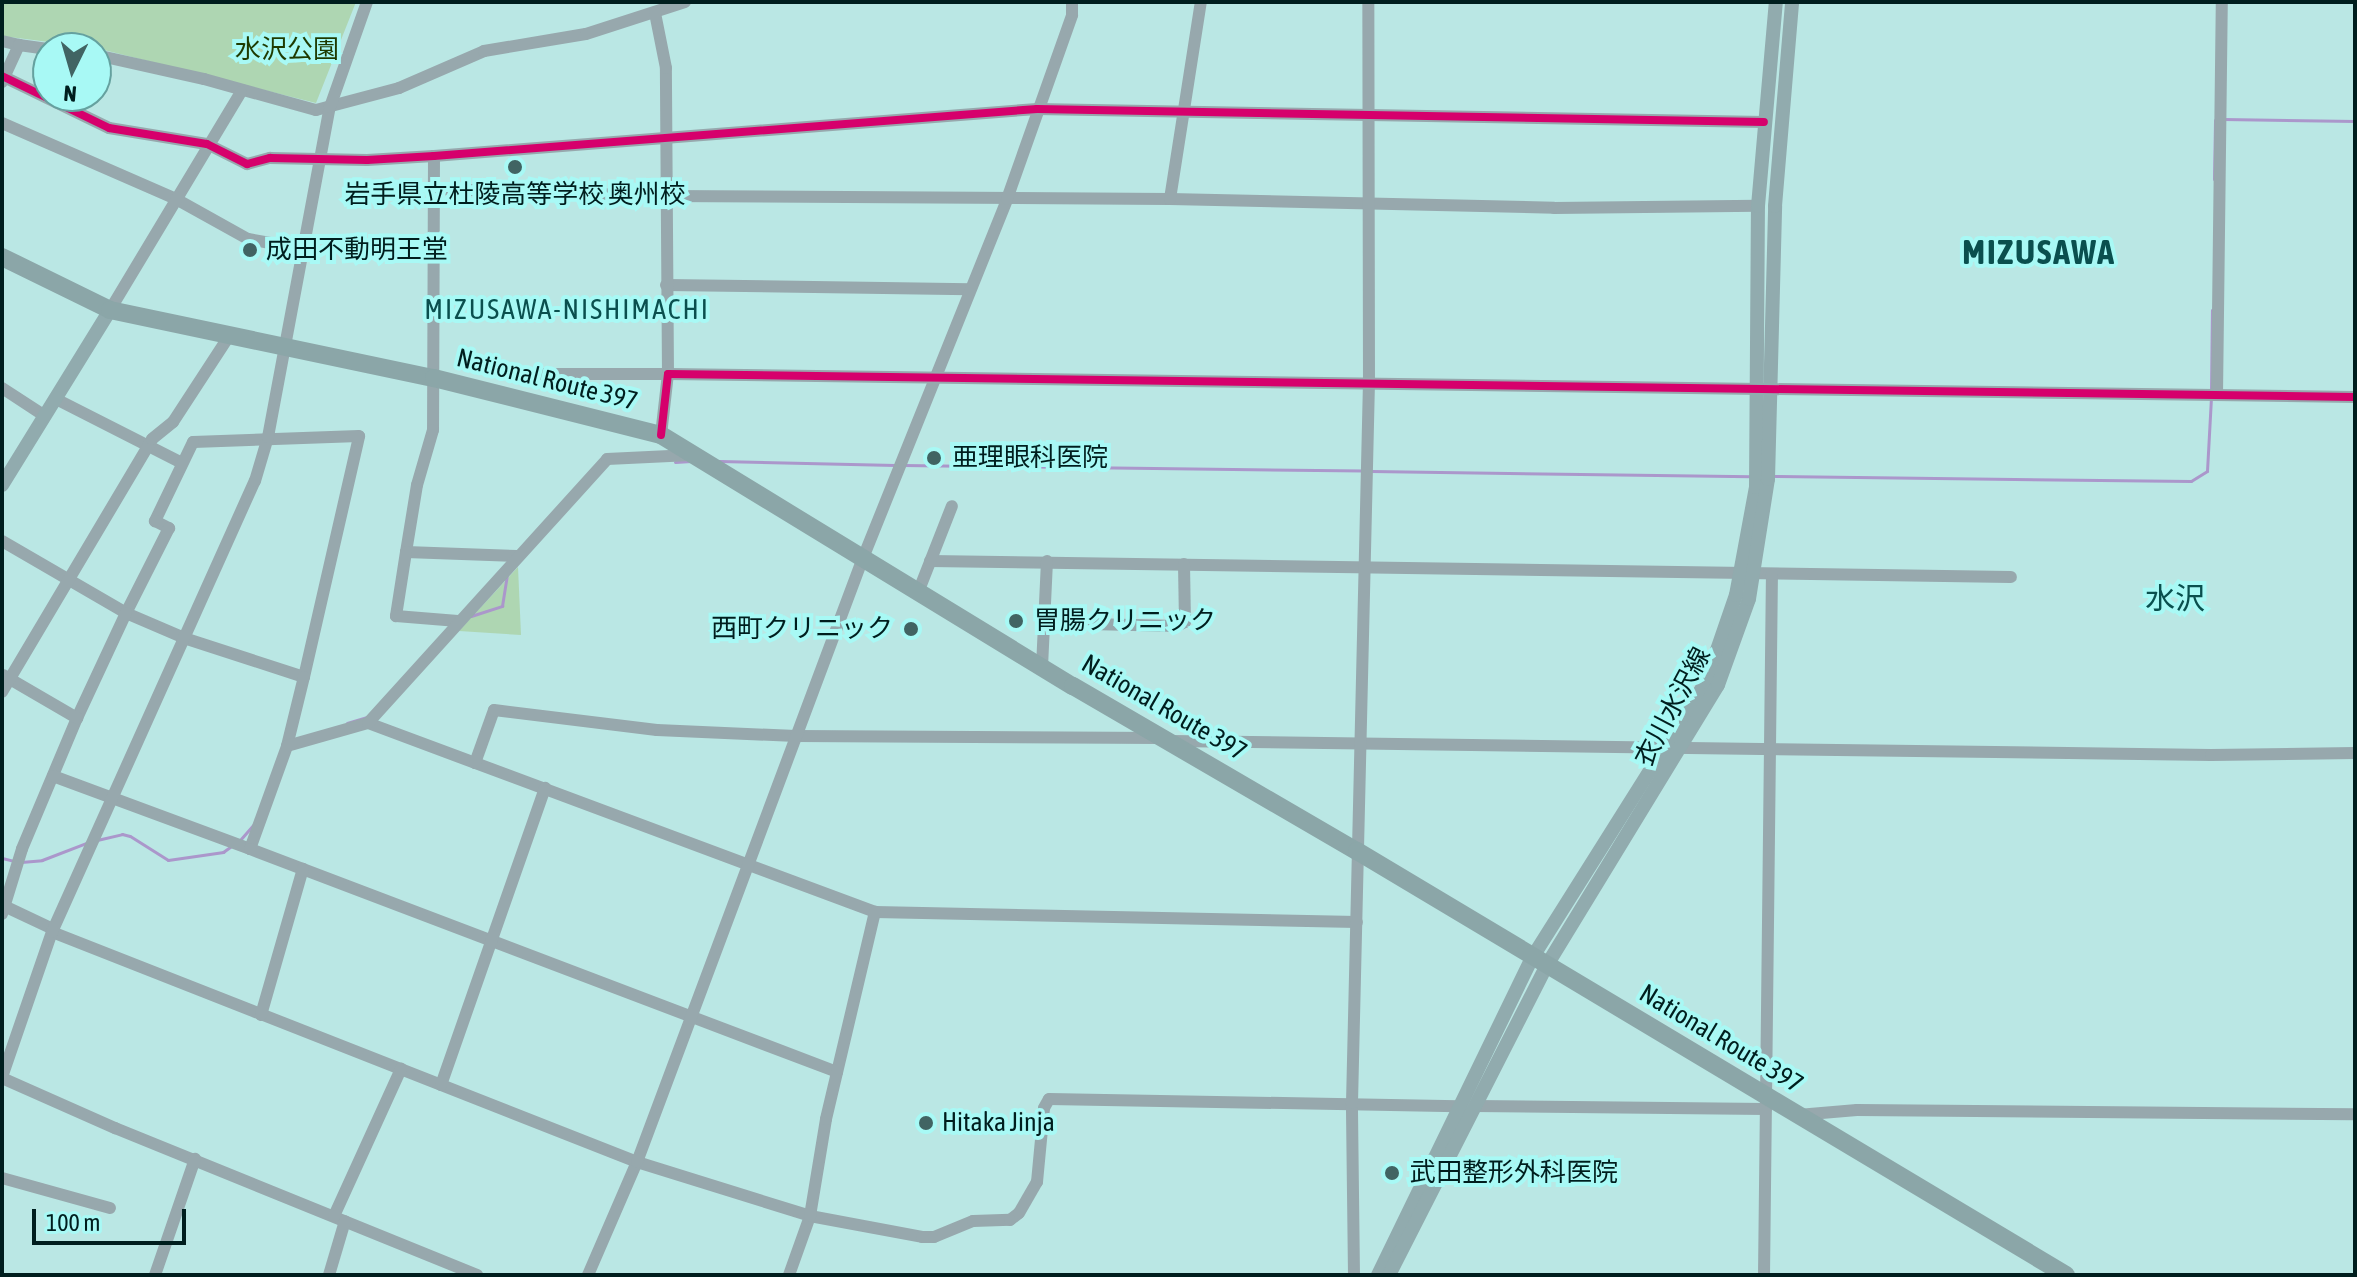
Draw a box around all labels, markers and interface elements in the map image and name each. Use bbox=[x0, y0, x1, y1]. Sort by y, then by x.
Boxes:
north arrow bbox=[32, 32, 112, 112]
park label: 水沢公園 bbox=[235, 34, 339, 66]
text: N bbox=[62, 80, 78, 107]
marker: 岩手県立杜陵高等学校 奥州校 bbox=[506, 158, 524, 176]
place label: 岩手県立杜陵高等学校 奥州校 bbox=[344, 179, 686, 211]
district label: MIZUSAWA bbox=[1962, 232, 2116, 272]
place label: 成田不動明王堂 bbox=[266, 234, 448, 266]
marker: 成田不動明王堂 bbox=[241, 241, 259, 259]
district label: MIZUSAWA-NISHIMACHI bbox=[424, 292, 710, 326]
street label: National Route 397 bbox=[453, 342, 641, 418]
place label: 亜理眼科医院 bbox=[952, 442, 1108, 474]
marker: 亜理眼科医院 bbox=[923, 447, 945, 469]
district label: 水沢 bbox=[2145, 580, 2205, 616]
place label: 胃腸クリニック bbox=[1034, 605, 1216, 637]
marker: 胃腸クリニック bbox=[1005, 610, 1027, 632]
place label: 西町クリニック bbox=[711, 613, 893, 645]
marker: 西町クリニック bbox=[900, 618, 922, 640]
street label: 衣川水沢線 bbox=[1629, 642, 1717, 772]
street label: National Route 397 bbox=[1076, 648, 1252, 768]
street label: National Route 397 bbox=[1634, 978, 1808, 1100]
place label: Hitaka Jinja bbox=[942, 1107, 1055, 1139]
marker: Hitaka Jinja bbox=[917, 1114, 935, 1132]
place label: 武田整形外科医院 bbox=[1410, 1157, 1618, 1189]
marker: 武田整形外科医院 bbox=[1381, 1162, 1403, 1184]
scale bar bbox=[36, 1193, 190, 1243]
text: 100 m bbox=[46, 1209, 100, 1236]

